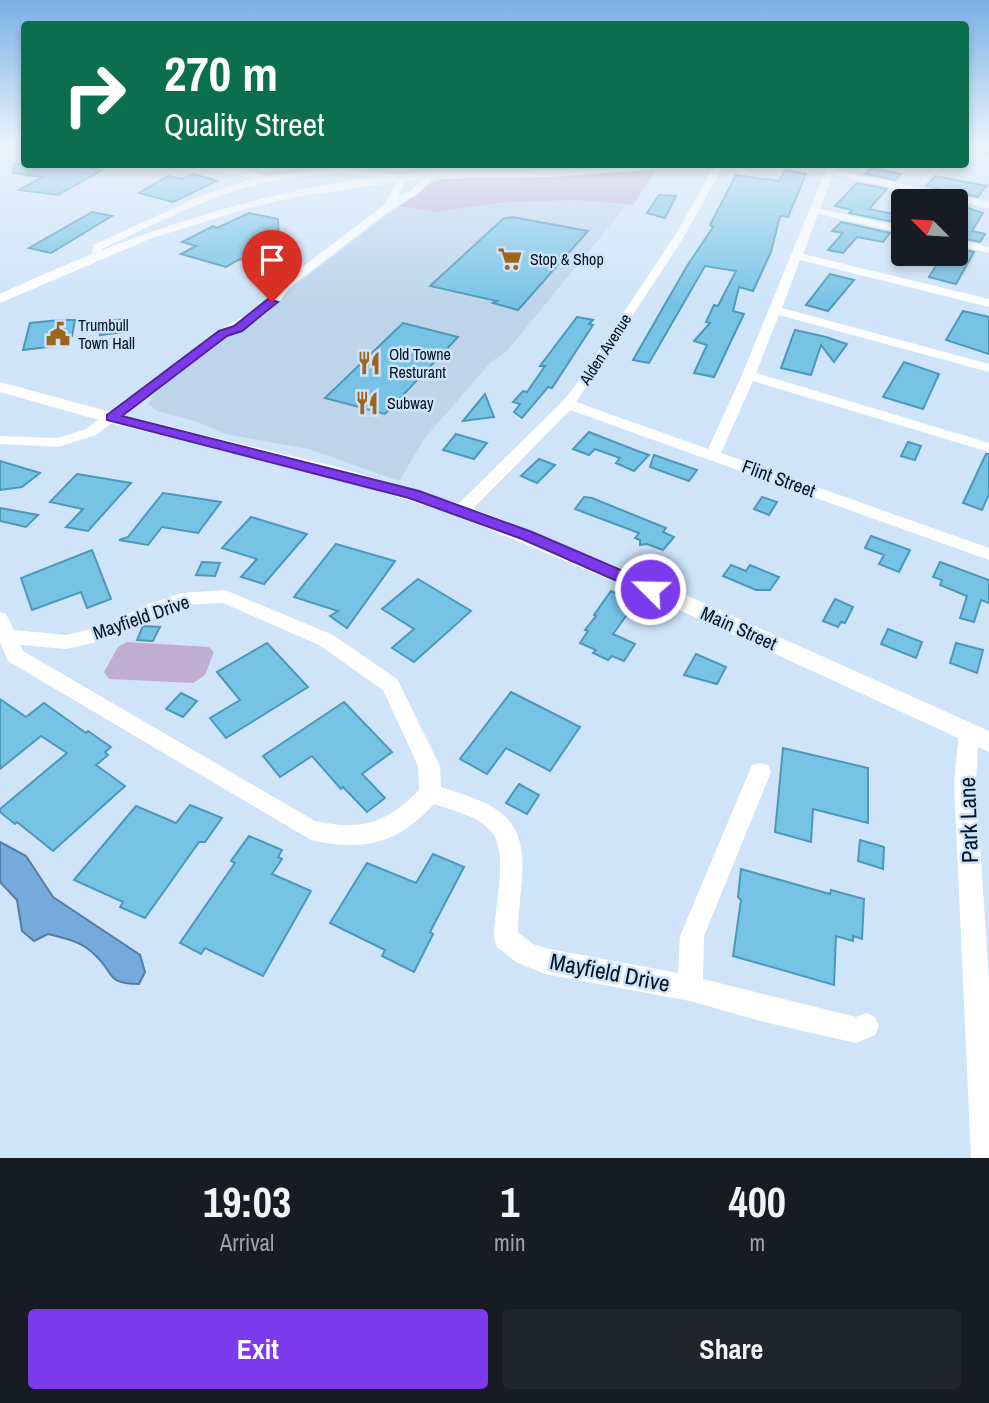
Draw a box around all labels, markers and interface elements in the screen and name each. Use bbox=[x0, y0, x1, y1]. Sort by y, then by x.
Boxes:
text: 270 m bbox=[164, 40, 278, 106]
icon: right bbox=[49, 49, 140, 140]
text: Quality Street bbox=[164, 103, 324, 146]
north arrow bbox=[891, 189, 968, 266]
map controls bbox=[891, 189, 968, 266]
pin bbox=[242, 230, 302, 302]
icon: arrive bbox=[253, 241, 291, 279]
supermarket icon: Stop & Shop bbox=[496, 245, 524, 273]
place label: Stop & Shop bbox=[530, 248, 604, 270]
street label: Alden Avenue bbox=[573, 309, 636, 390]
place label: Trumbull Town Hall bbox=[78, 314, 135, 354]
public building icon: Trumbull Town Hall bbox=[44, 320, 72, 348]
place label: Old Towne Resturant bbox=[389, 343, 451, 383]
restaurant icon: Old Towne Resturant bbox=[355, 349, 383, 377]
restaurant icon: Subway bbox=[353, 389, 381, 417]
place label: Subway bbox=[387, 392, 434, 414]
street label: Flint Street bbox=[739, 453, 820, 503]
position arrow bbox=[613, 552, 687, 626]
street label: Mayfield Drive bbox=[89, 588, 193, 646]
street label: Main Street bbox=[697, 600, 782, 657]
street label: Park Lane bbox=[951, 776, 985, 864]
street label: Mayfield Drive bbox=[547, 945, 673, 999]
text: 19:03 bbox=[203, 1174, 291, 1230]
text: 1 bbox=[500, 1174, 519, 1230]
text: 400 bbox=[729, 1174, 786, 1230]
text: Arrival bbox=[220, 1227, 274, 1258]
text: min bbox=[494, 1227, 526, 1258]
text: m bbox=[749, 1227, 765, 1258]
button: Exit bbox=[28, 1309, 488, 1389]
button: Share bbox=[502, 1309, 961, 1389]

